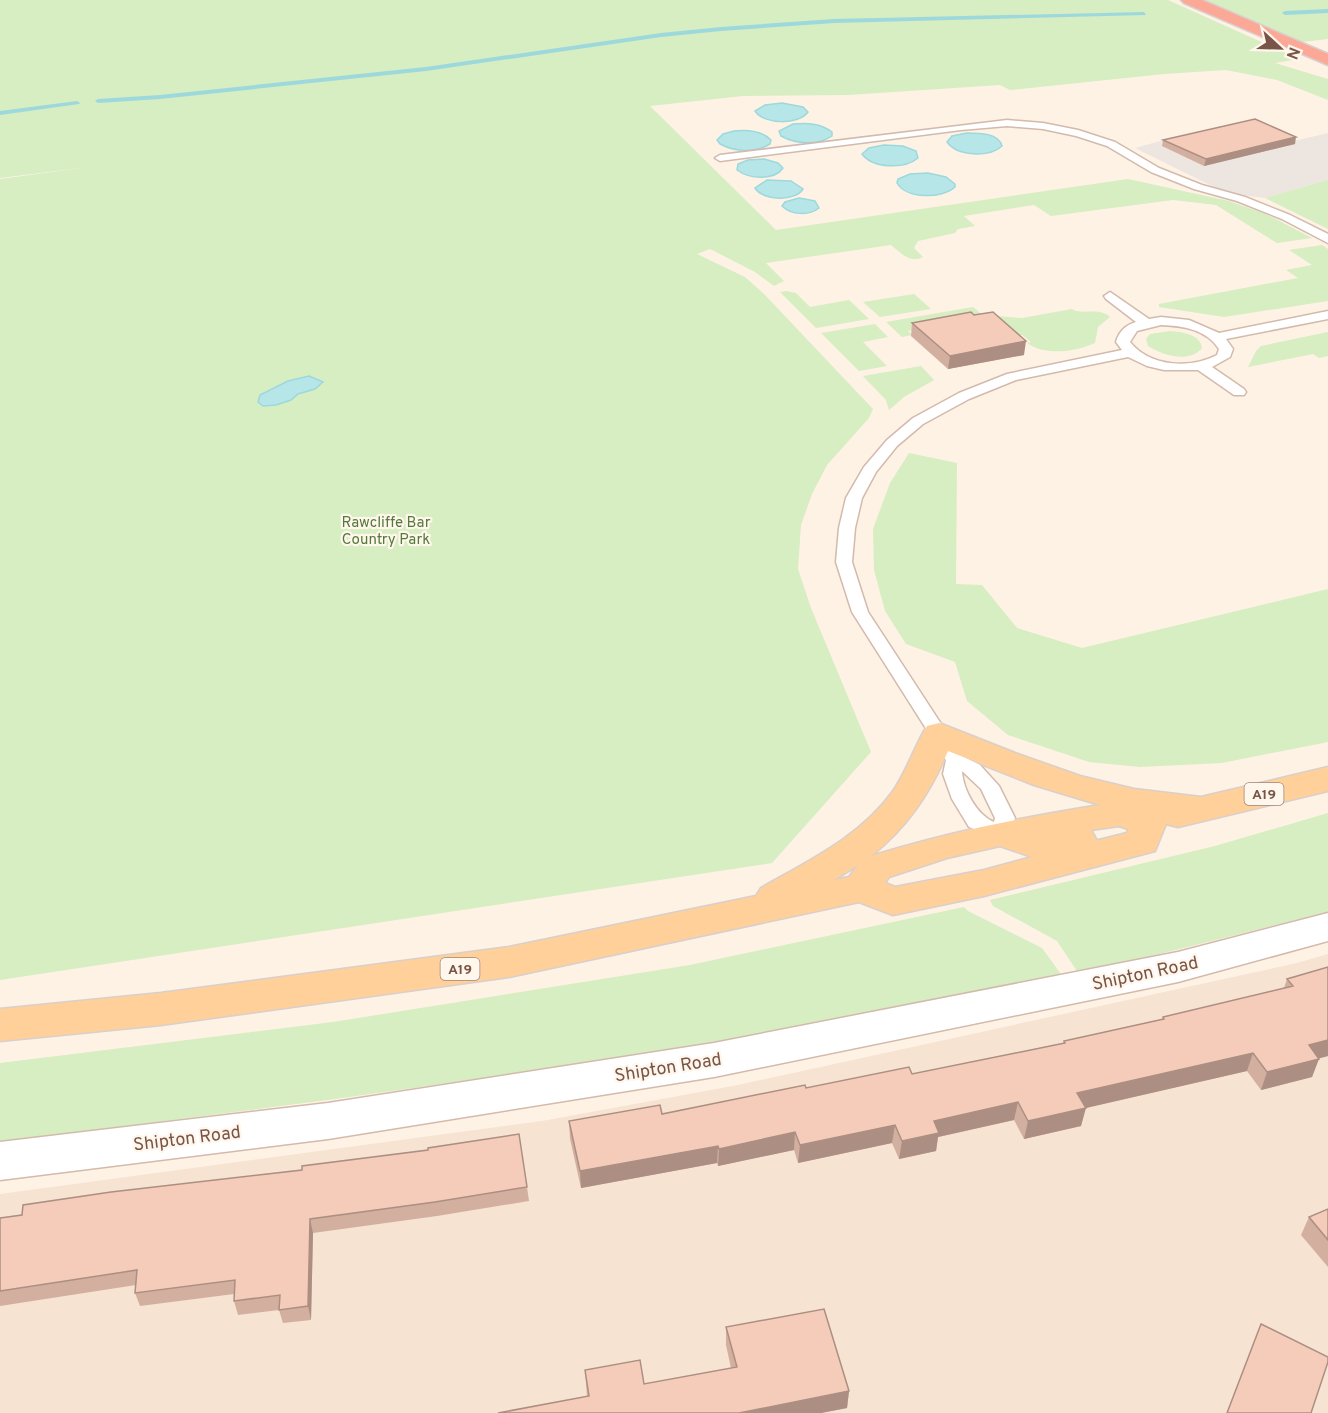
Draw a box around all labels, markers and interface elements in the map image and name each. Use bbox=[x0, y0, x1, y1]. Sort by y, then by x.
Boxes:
north arrow bbox=[1250, 18, 1310, 78]
text: N bbox=[1281, 44, 1303, 62]
park label: Rawcliffe Bar Country Park bbox=[342, 514, 431, 550]
road number: A19 bbox=[1244, 783, 1284, 805]
street label: Shipton Road bbox=[1090, 952, 1201, 997]
road number: A19 bbox=[440, 958, 480, 980]
street label: Shipton Road bbox=[613, 1049, 723, 1088]
street label: Shipton Road bbox=[132, 1121, 242, 1157]

